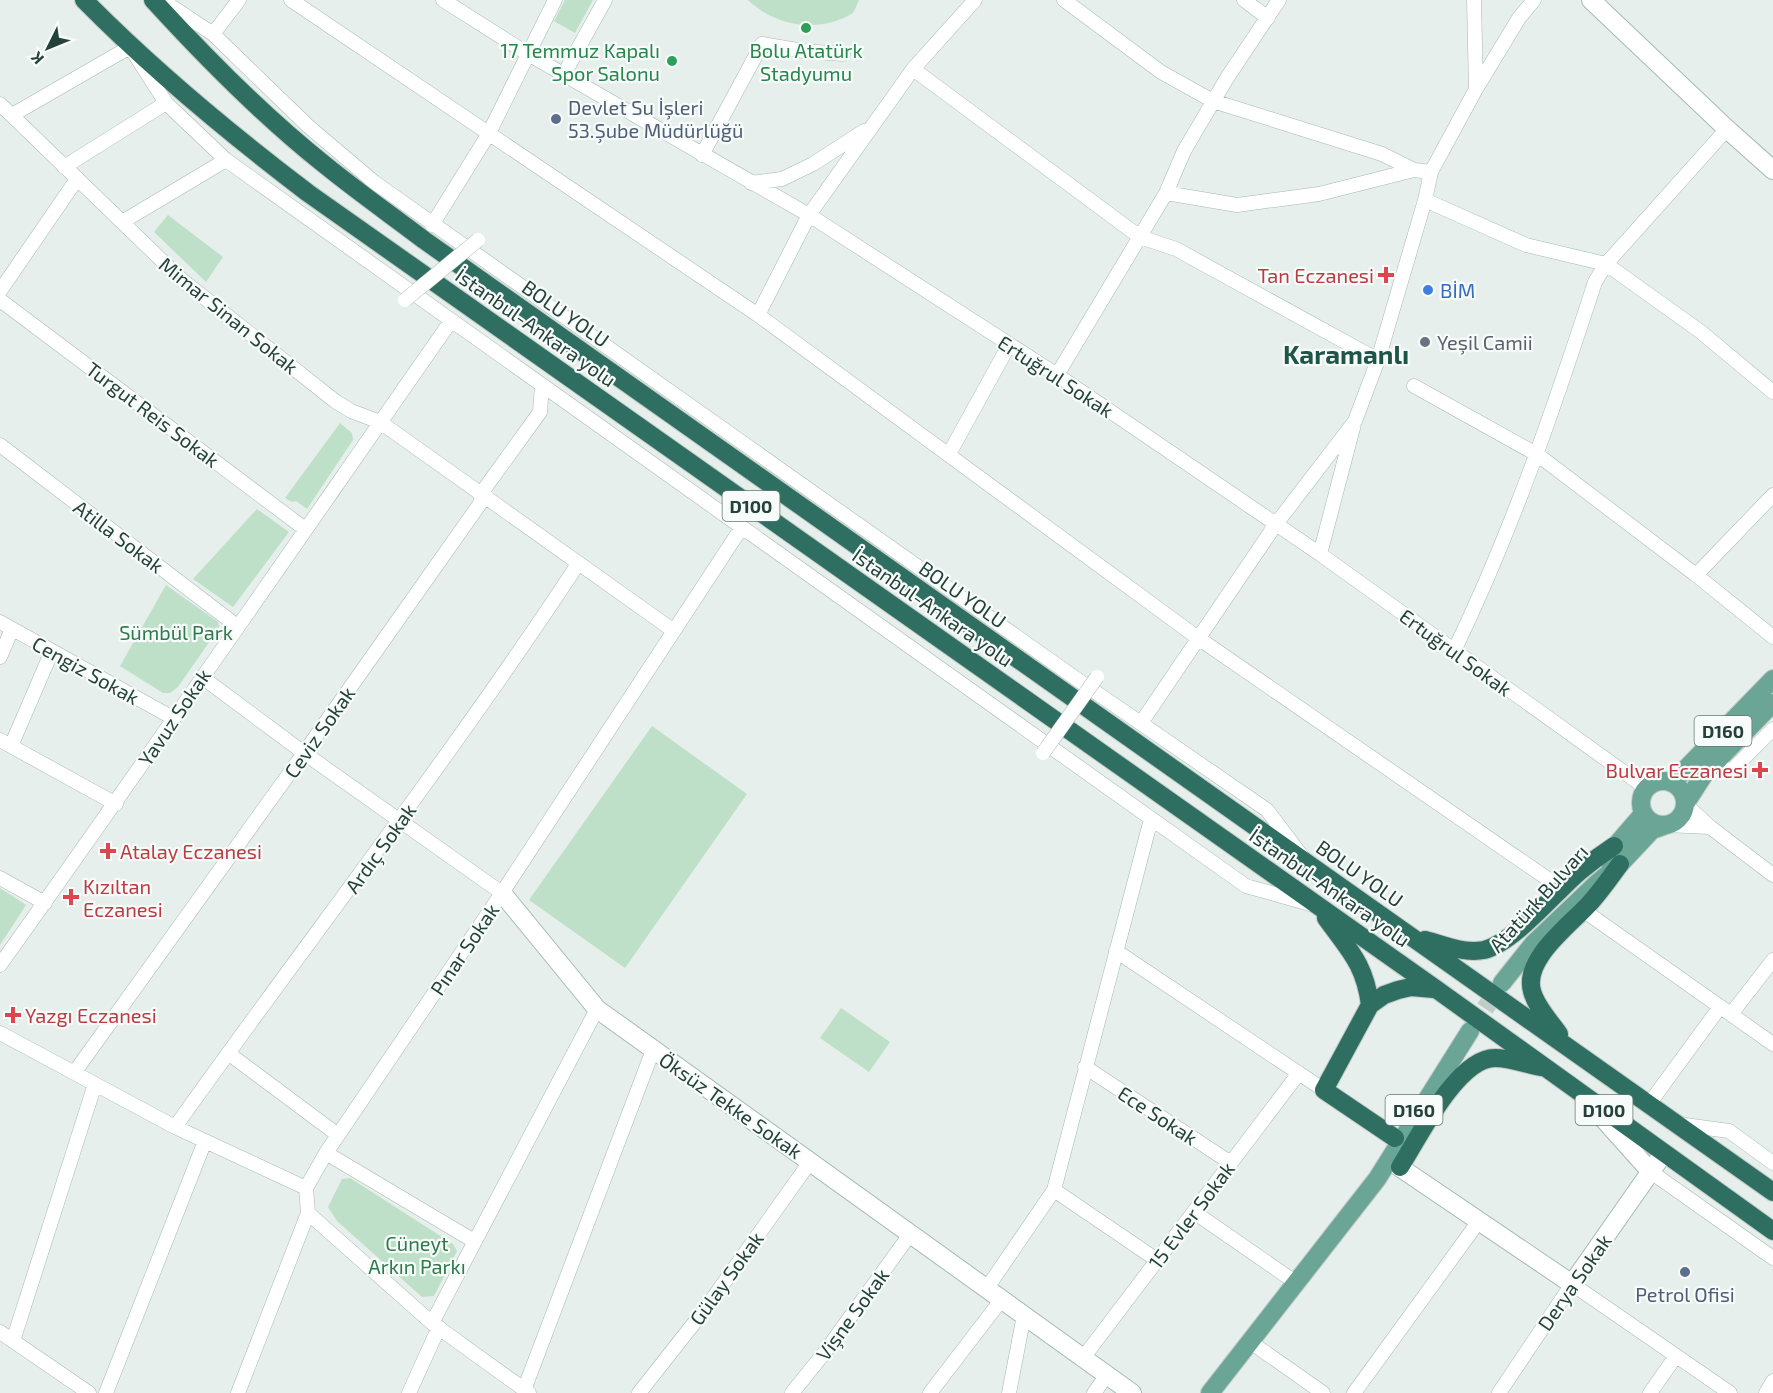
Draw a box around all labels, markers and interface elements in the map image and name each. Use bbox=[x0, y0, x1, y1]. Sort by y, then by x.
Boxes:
north arrow bbox=[18, 18, 78, 78]
marker: Bolu Atatürk Stadyumu bbox=[799, 21, 813, 35]
place label: 17 Temmuz Kapalı Spor Salonu bbox=[500, 38, 660, 85]
place label: Bolu Atatürk Stadyumu bbox=[749, 38, 863, 85]
text: K bbox=[26, 48, 47, 69]
marker: 17 Temmuz Kapalı Spor Salonu bbox=[665, 54, 679, 68]
place label: Devlet Su İşleri 53.Şube Müdürlüğü bbox=[568, 95, 743, 143]
marker: Devlet Su İşleri 53.Şube Müdürlüğü bbox=[549, 112, 563, 126]
street label: Mimar Sinan Sokak bbox=[155, 252, 303, 378]
street label: İstanbul-Ankara yolu bbox=[451, 263, 621, 391]
place label: Tan Eczanesi bbox=[1258, 263, 1374, 287]
marker: Tan Eczanesi bbox=[1379, 268, 1393, 282]
street label: BOLU YOLU bbox=[518, 274, 614, 352]
place label: BİM bbox=[1440, 278, 1475, 302]
marker: BİM bbox=[1421, 283, 1435, 297]
street label: Ertuğrul Sokak bbox=[994, 330, 1118, 422]
place label: Yeşil Camii bbox=[1437, 330, 1533, 355]
marker: Yeşil Camii bbox=[1418, 335, 1432, 349]
district label: Karamanlı bbox=[1283, 338, 1409, 369]
street label: Turgut Reis Sokak bbox=[82, 356, 224, 472]
road number: D100 bbox=[722, 491, 780, 521]
street label: Atilla Sokak bbox=[69, 495, 169, 577]
street label: İstanbul-Ankara yolu bbox=[848, 543, 1018, 671]
street label: BOLU YOLU bbox=[915, 555, 1011, 633]
street label: Ertuğrul Sokak bbox=[1395, 603, 1517, 701]
park label: Sümbül Park bbox=[119, 620, 233, 644]
street label: Cengiz Sokak bbox=[28, 631, 144, 709]
street label: Yavuz Sokak bbox=[133, 664, 215, 770]
street label: Ceviz Sokak bbox=[279, 682, 359, 782]
road number: D160 bbox=[1694, 716, 1752, 746]
place label: Bulvar Eczanesi bbox=[1606, 758, 1748, 782]
marker: Bulvar Eczanesi bbox=[1753, 763, 1767, 777]
street label: Ardıç Sokak bbox=[339, 799, 421, 898]
street label: İstanbul-Ankara yolu bbox=[1245, 823, 1415, 951]
street label: BOLU YOLU bbox=[1312, 834, 1408, 912]
place label: Atalay Eczanesi bbox=[120, 839, 262, 863]
street label: Atatürk Bulvarı bbox=[1484, 839, 1592, 957]
marker: Atalay Eczanesi bbox=[101, 844, 115, 858]
place label: Kızıltan Eczanesi bbox=[83, 874, 163, 921]
marker: Kızıltan Eczanesi bbox=[64, 890, 78, 904]
street label: Pınar Sokak bbox=[425, 899, 503, 999]
place label: Yazgı Eczanesi bbox=[25, 1003, 157, 1027]
marker: Yazgı Eczanesi bbox=[6, 1008, 20, 1022]
street label: Öksüz Tekke Sokak bbox=[655, 1047, 807, 1163]
street label: Ece Sokak bbox=[1114, 1080, 1202, 1150]
road number: D160 bbox=[1386, 1095, 1442, 1125]
road number: D100 bbox=[1576, 1095, 1632, 1125]
street label: 15 Evler Sokak bbox=[1143, 1157, 1239, 1273]
street label: Gülay Sokak bbox=[684, 1227, 768, 1329]
street label: Derya Sokak bbox=[1532, 1229, 1616, 1335]
park label: Cüneyt Arkın Parkı bbox=[368, 1231, 466, 1278]
street label: Vişne Sokak bbox=[811, 1263, 894, 1365]
marker: Petrol Ofisi bbox=[1678, 1265, 1692, 1279]
place label: Petrol Ofisi bbox=[1635, 1282, 1735, 1306]

